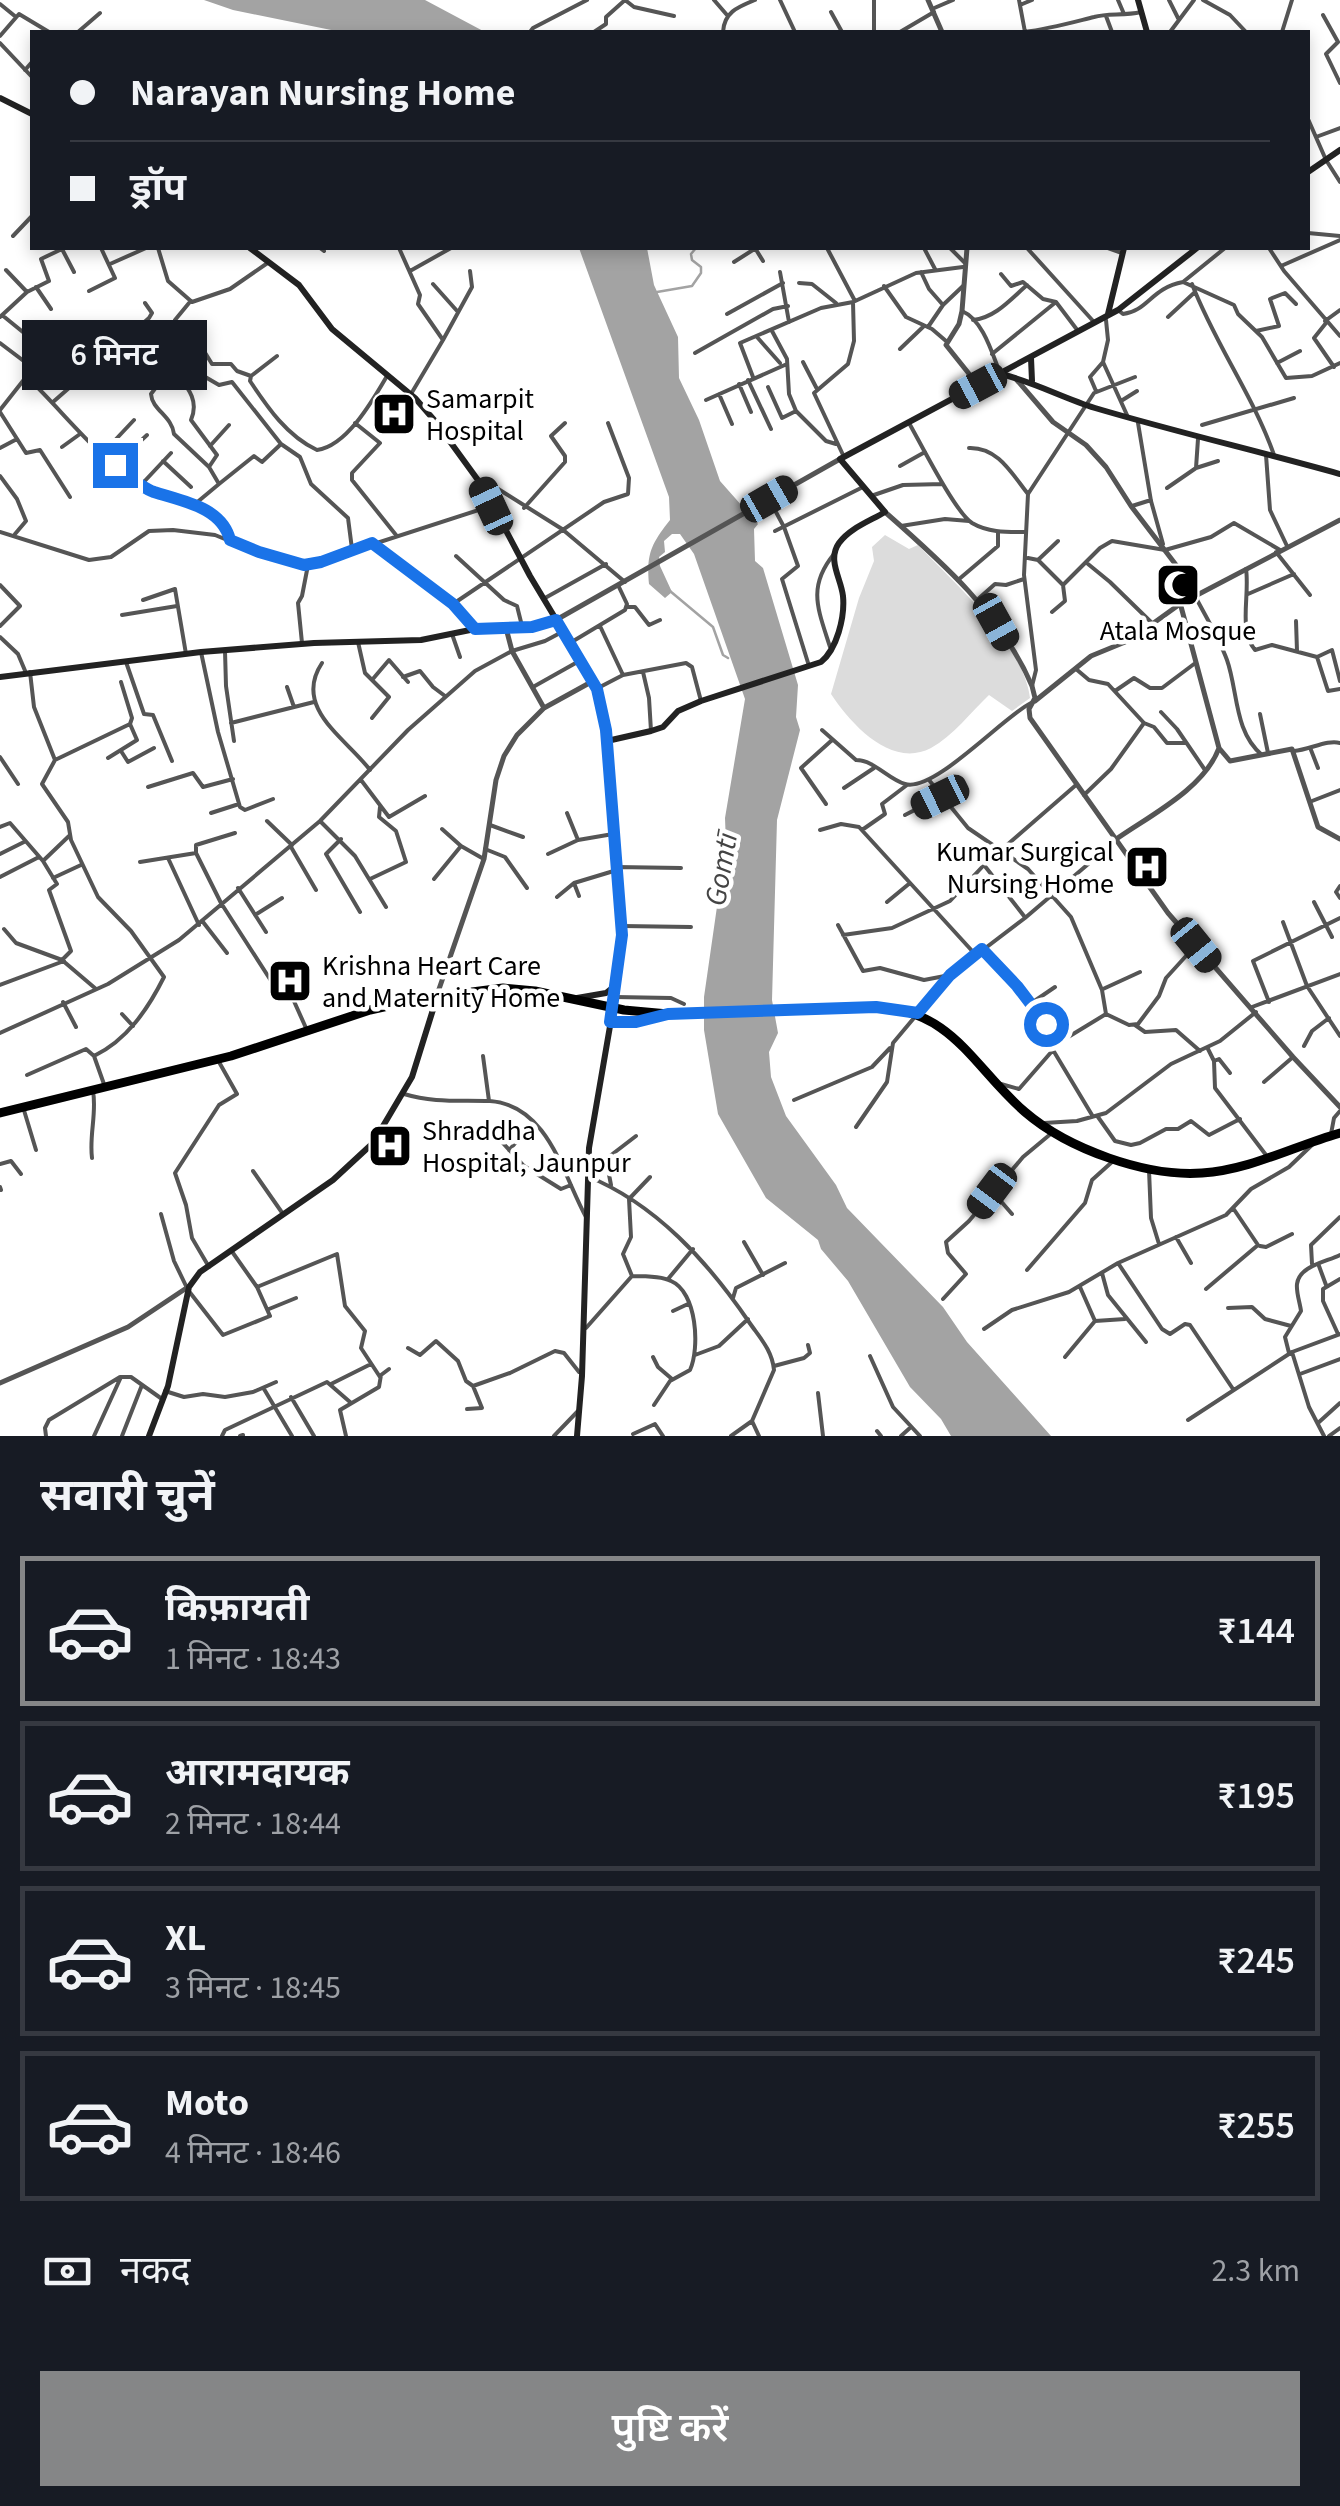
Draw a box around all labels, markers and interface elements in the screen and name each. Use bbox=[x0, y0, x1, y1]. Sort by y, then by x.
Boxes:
text: Narayan Nursing Home bbox=[130, 66, 515, 120]
text: ड्रॉप bbox=[130, 161, 186, 215]
callout: 6 मिनट bbox=[22, 320, 208, 390]
text: 6 मिनट bbox=[71, 332, 158, 378]
car bbox=[944, 359, 1012, 413]
place label: Samarpit Hospital bbox=[426, 379, 535, 451]
hospital icon: Samarpit Hospital bbox=[371, 391, 417, 437]
route end bbox=[93, 443, 138, 488]
car bbox=[736, 471, 802, 527]
car bbox=[465, 472, 517, 540]
mosque icon: Atala Mosque bbox=[1155, 562, 1201, 608]
car bbox=[968, 588, 1024, 656]
place label: Atala Mosque bbox=[1100, 611, 1256, 651]
car bbox=[906, 770, 974, 824]
water label: Gomtī bbox=[694, 826, 750, 909]
place label: Kumar Surgical Nursing Home bbox=[936, 832, 1114, 904]
hospital icon: Kumar Surgical Nursing Home bbox=[1124, 844, 1170, 890]
car bbox=[1165, 912, 1227, 978]
place label: Krishna Heart Care and Maternity Home bbox=[322, 946, 560, 1018]
hospital icon: Krishna Heart Care and Maternity Home bbox=[267, 958, 313, 1004]
route start bbox=[1024, 1002, 1069, 1047]
place label: Shraddha Hospital, Jaunpur bbox=[422, 1111, 631, 1183]
hospital icon: Shraddha Hospital, Jaunpur bbox=[367, 1123, 413, 1169]
car bbox=[962, 1158, 1022, 1224]
text: सवारी चुनें bbox=[40, 1464, 215, 1528]
text: किफ़ायती bbox=[165, 1581, 309, 1635]
icon: car bbox=[45, 1586, 135, 1676]
text: ₹144 bbox=[1217, 1604, 1295, 1658]
text: 1 मिनट · 18:43 bbox=[165, 1636, 341, 1682]
text: आरामदायक bbox=[165, 1746, 349, 1800]
icon: car bbox=[45, 1751, 135, 1841]
text: ₹195 bbox=[1217, 1769, 1295, 1823]
text: 2 मिनट · 18:44 bbox=[165, 1801, 341, 1847]
text: XL bbox=[165, 1911, 206, 1965]
icon: car bbox=[45, 1916, 135, 2006]
text: ₹245 bbox=[1217, 1934, 1295, 1988]
text: 3 मिनट · 18:45 bbox=[165, 1965, 341, 2011]
text: Moto bbox=[165, 2076, 249, 2130]
icon: car bbox=[45, 2081, 135, 2171]
text: ₹255 bbox=[1217, 2099, 1295, 2153]
text: 4 मिनट · 18:46 bbox=[165, 2130, 341, 2176]
icon: cash bbox=[40, 2244, 95, 2299]
text: नकद bbox=[120, 2244, 190, 2298]
text: 2.3 km bbox=[1211, 2248, 1300, 2294]
button: पुष्टि करें bbox=[40, 2371, 1300, 2486]

